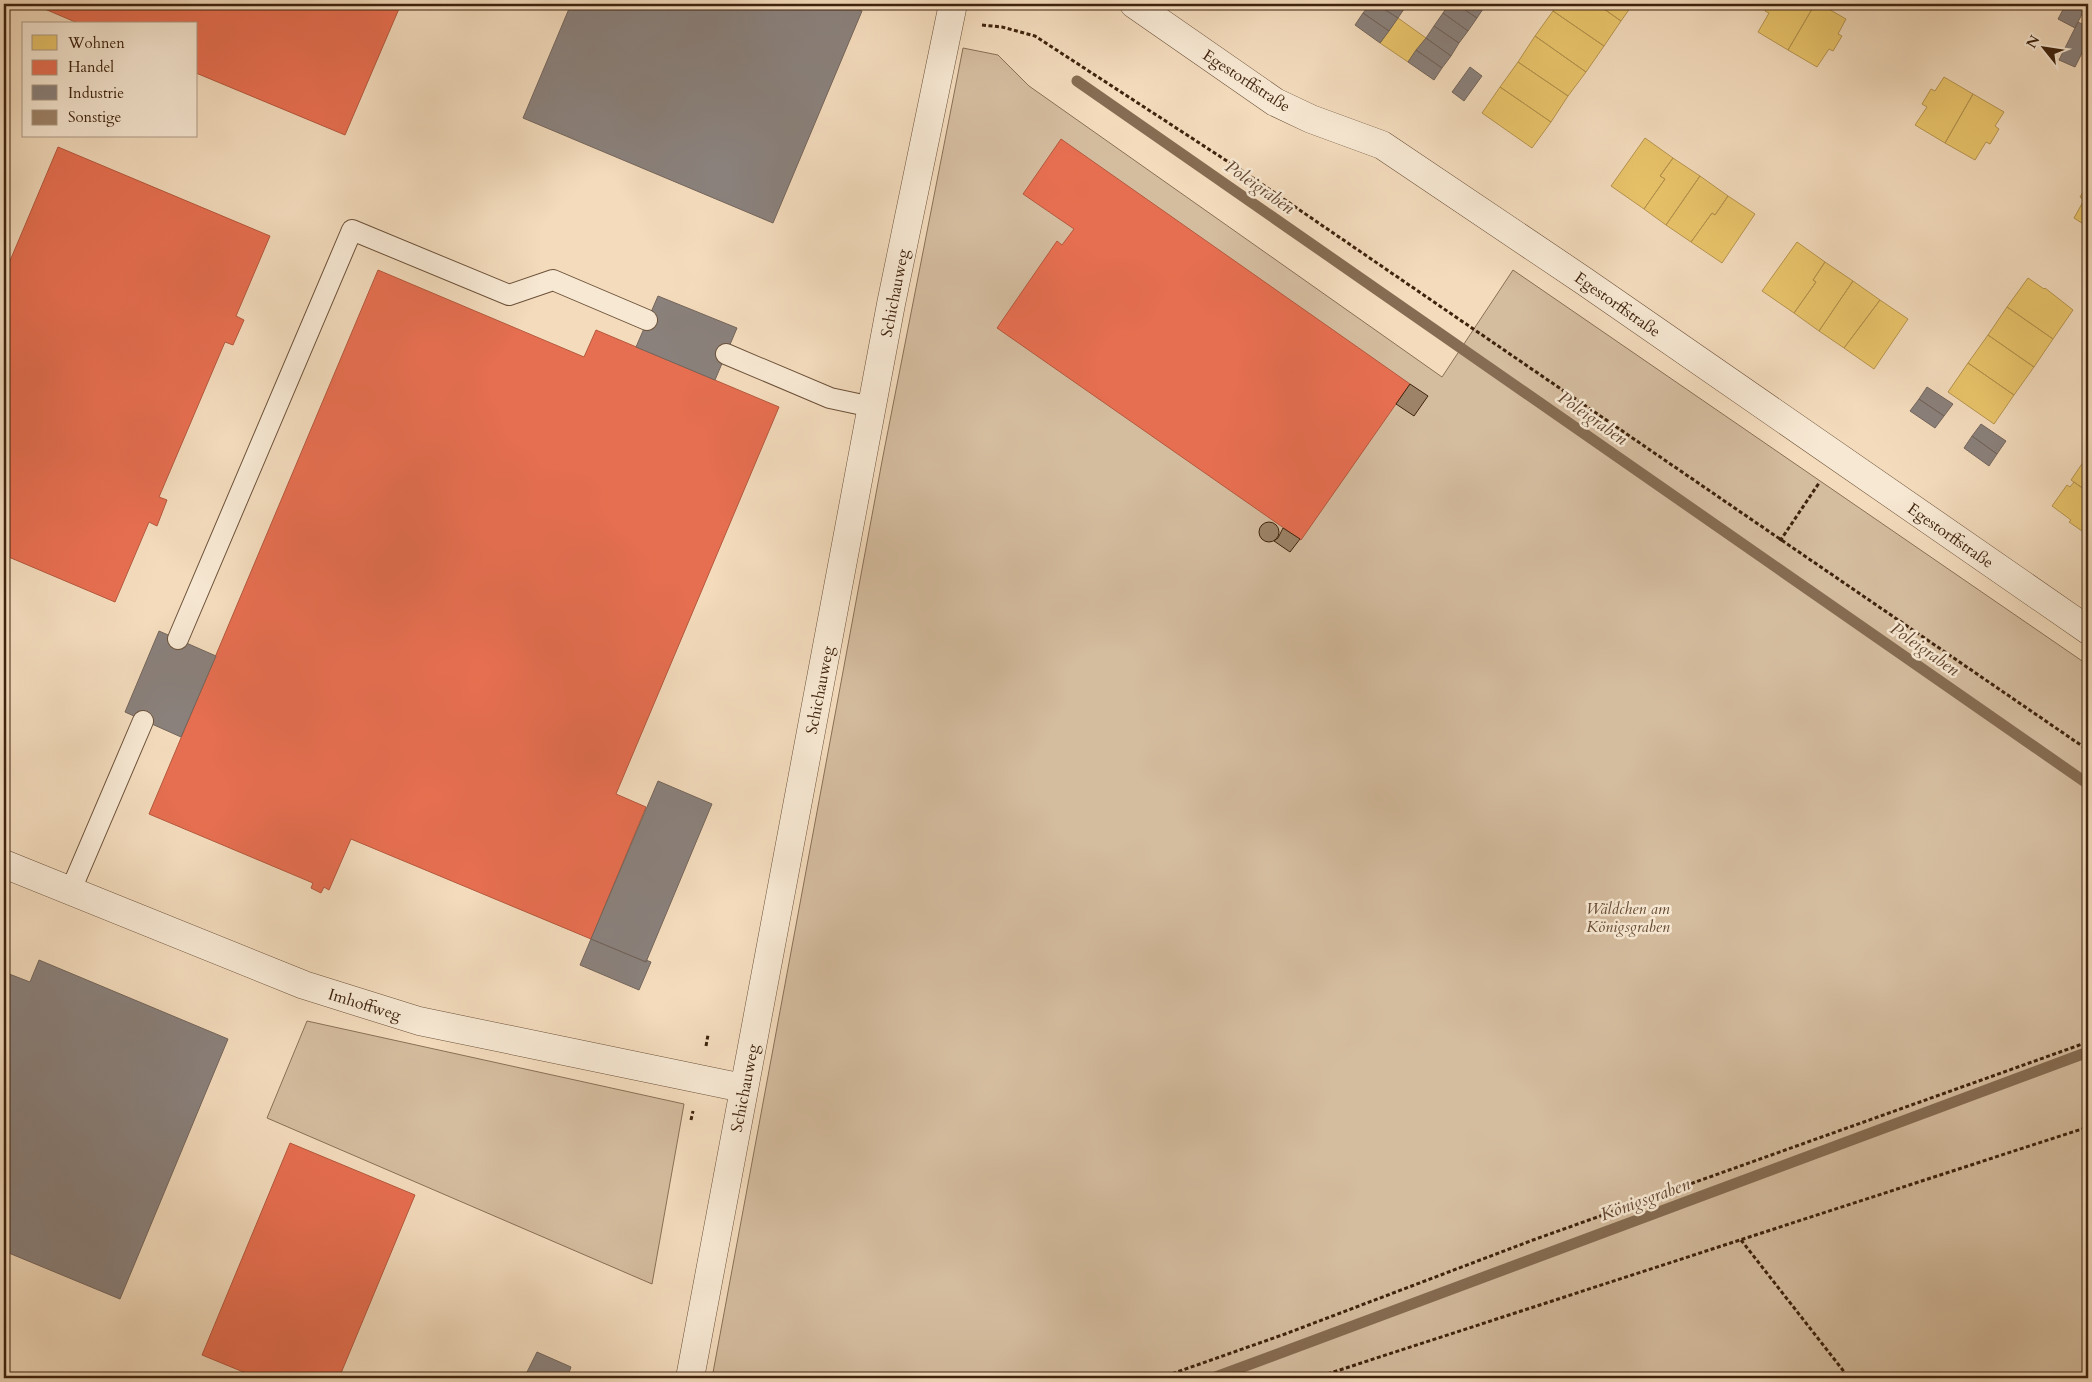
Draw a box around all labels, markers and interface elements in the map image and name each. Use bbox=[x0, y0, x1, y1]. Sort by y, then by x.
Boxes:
legend bbox=[22, 22, 198, 138]
north arrow bbox=[2020, 22, 2070, 72]
text: N bbox=[2022, 32, 2044, 52]
text: Wohnen bbox=[67, 33, 125, 53]
street label: Egestorffstraße bbox=[1198, 44, 1295, 117]
text: Handel bbox=[68, 57, 114, 77]
text: Industrie bbox=[68, 83, 124, 103]
text: Sonstige bbox=[68, 107, 122, 127]
water label: Poleigraben bbox=[1220, 154, 1300, 221]
street label: Schichauweg bbox=[876, 247, 914, 339]
street label: Egestorffstraße bbox=[1570, 267, 1665, 343]
water label: Poleigraben bbox=[1553, 385, 1633, 452]
street label: Egestorffstraße bbox=[1903, 498, 1998, 574]
water label: Poleigraben bbox=[1885, 616, 1965, 683]
street label: Schichauweg bbox=[801, 644, 839, 736]
park label: Wäldchen am Königsgraben bbox=[1586, 898, 1670, 938]
street label: Imhoffweg bbox=[326, 983, 404, 1026]
street label: Schichauweg bbox=[726, 1042, 764, 1134]
water label: Königsgraben bbox=[1597, 1172, 1694, 1227]

